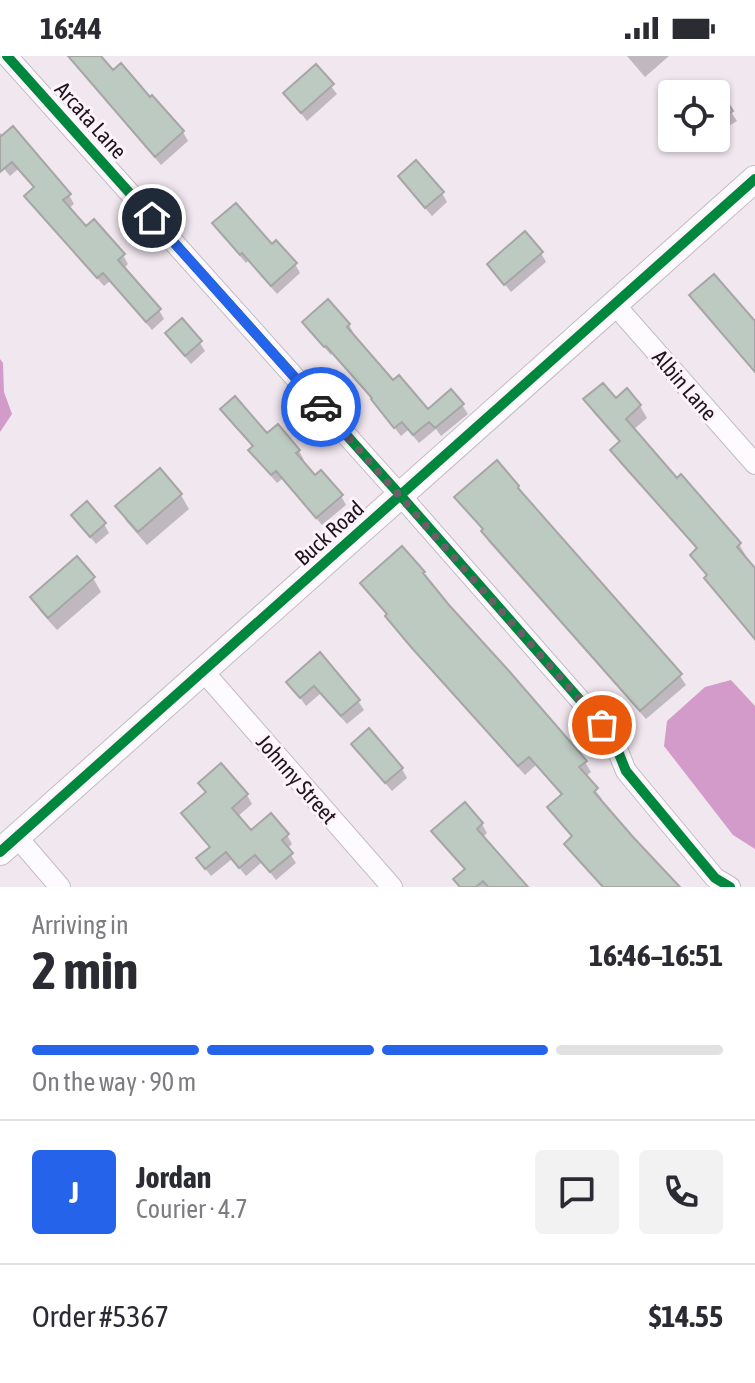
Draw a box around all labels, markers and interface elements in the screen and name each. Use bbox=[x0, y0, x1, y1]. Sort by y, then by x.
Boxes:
text: 16:44 bbox=[40, 11, 102, 45]
street label: Arcata Lane bbox=[50, 76, 132, 164]
map controls bbox=[658, 80, 730, 152]
button: locate bbox=[658, 80, 730, 152]
pin bbox=[118, 184, 186, 252]
icon: home bbox=[130, 196, 174, 240]
street label: Albin Lane bbox=[647, 344, 723, 426]
courier bbox=[281, 367, 361, 447]
icon: car bbox=[299, 385, 343, 429]
street label: Buck Road bbox=[289, 495, 369, 571]
pin bbox=[568, 691, 636, 759]
icon: bag bbox=[580, 703, 624, 747]
street label: Johnny Street bbox=[251, 729, 343, 829]
text: Arriving in bbox=[32, 910, 129, 940]
text: 16:46–16:51 bbox=[589, 938, 723, 972]
text: 2 min bbox=[32, 940, 138, 1000]
text: On the way · 90 m bbox=[32, 1067, 196, 1097]
button: chat bbox=[535, 1150, 619, 1234]
button: phone bbox=[639, 1150, 723, 1234]
text: Jordan bbox=[136, 1160, 211, 1194]
text: J bbox=[69, 1175, 79, 1209]
text: Courier · 4.7 bbox=[136, 1194, 247, 1224]
text: Order #5367 bbox=[32, 1299, 169, 1333]
text: $14.55 bbox=[649, 1299, 723, 1333]

